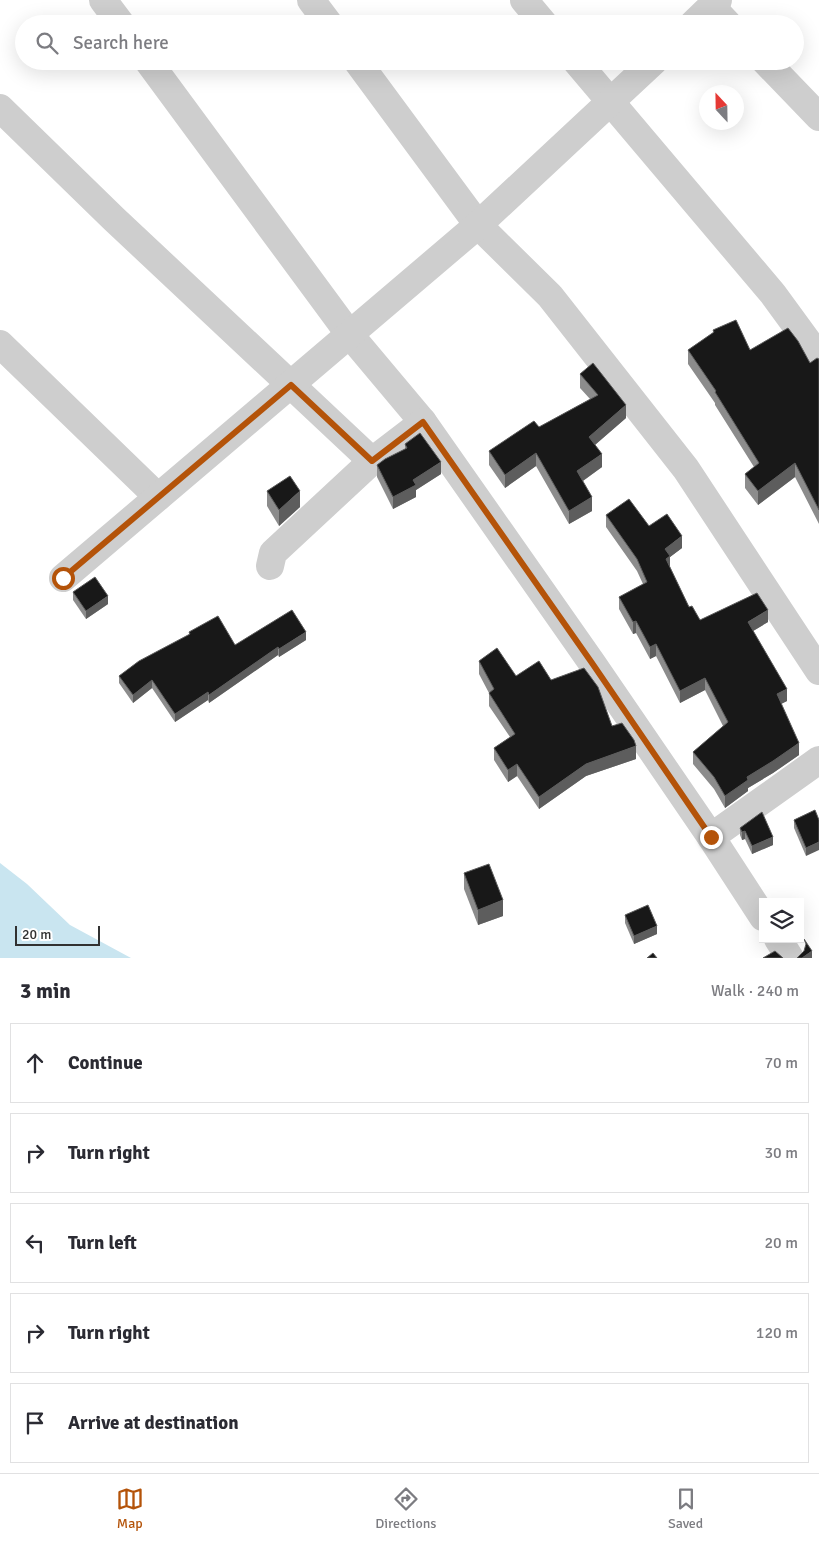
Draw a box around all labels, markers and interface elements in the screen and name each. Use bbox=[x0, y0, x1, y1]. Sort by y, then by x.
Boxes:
search box bbox=[15, 15, 804, 70]
icon: search bbox=[33, 29, 61, 57]
text: Search here bbox=[73, 31, 169, 55]
north arrow bbox=[699, 85, 744, 130]
route start bbox=[52, 567, 75, 590]
route end bbox=[700, 826, 723, 849]
map controls bbox=[759, 898, 804, 943]
button: layers bbox=[759, 898, 804, 943]
scale bar bbox=[15, 923, 100, 946]
text: 20 m bbox=[22, 926, 51, 943]
text: 3 min bbox=[20, 978, 71, 1004]
text: Walk · 240 m bbox=[711, 981, 799, 1001]
icon: ahead bbox=[21, 1049, 49, 1077]
text: Continue bbox=[68, 1051, 143, 1075]
text: 70 m bbox=[764, 1053, 798, 1073]
icon: right bbox=[21, 1139, 49, 1167]
text: Turn right bbox=[68, 1141, 150, 1165]
text: 30 m bbox=[764, 1143, 798, 1163]
icon: left bbox=[21, 1229, 49, 1257]
text: Turn left bbox=[68, 1231, 137, 1255]
text: 20 m bbox=[764, 1233, 798, 1253]
icon: right bbox=[21, 1319, 49, 1347]
text: Turn right bbox=[68, 1321, 150, 1345]
text: 120 m bbox=[756, 1323, 798, 1343]
icon: arrive bbox=[21, 1409, 49, 1437]
text: Arrive at destination bbox=[68, 1411, 239, 1435]
tab: Map bbox=[116, 1485, 144, 1532]
tab: Directions bbox=[375, 1485, 436, 1532]
tab: Saved bbox=[668, 1485, 703, 1532]

